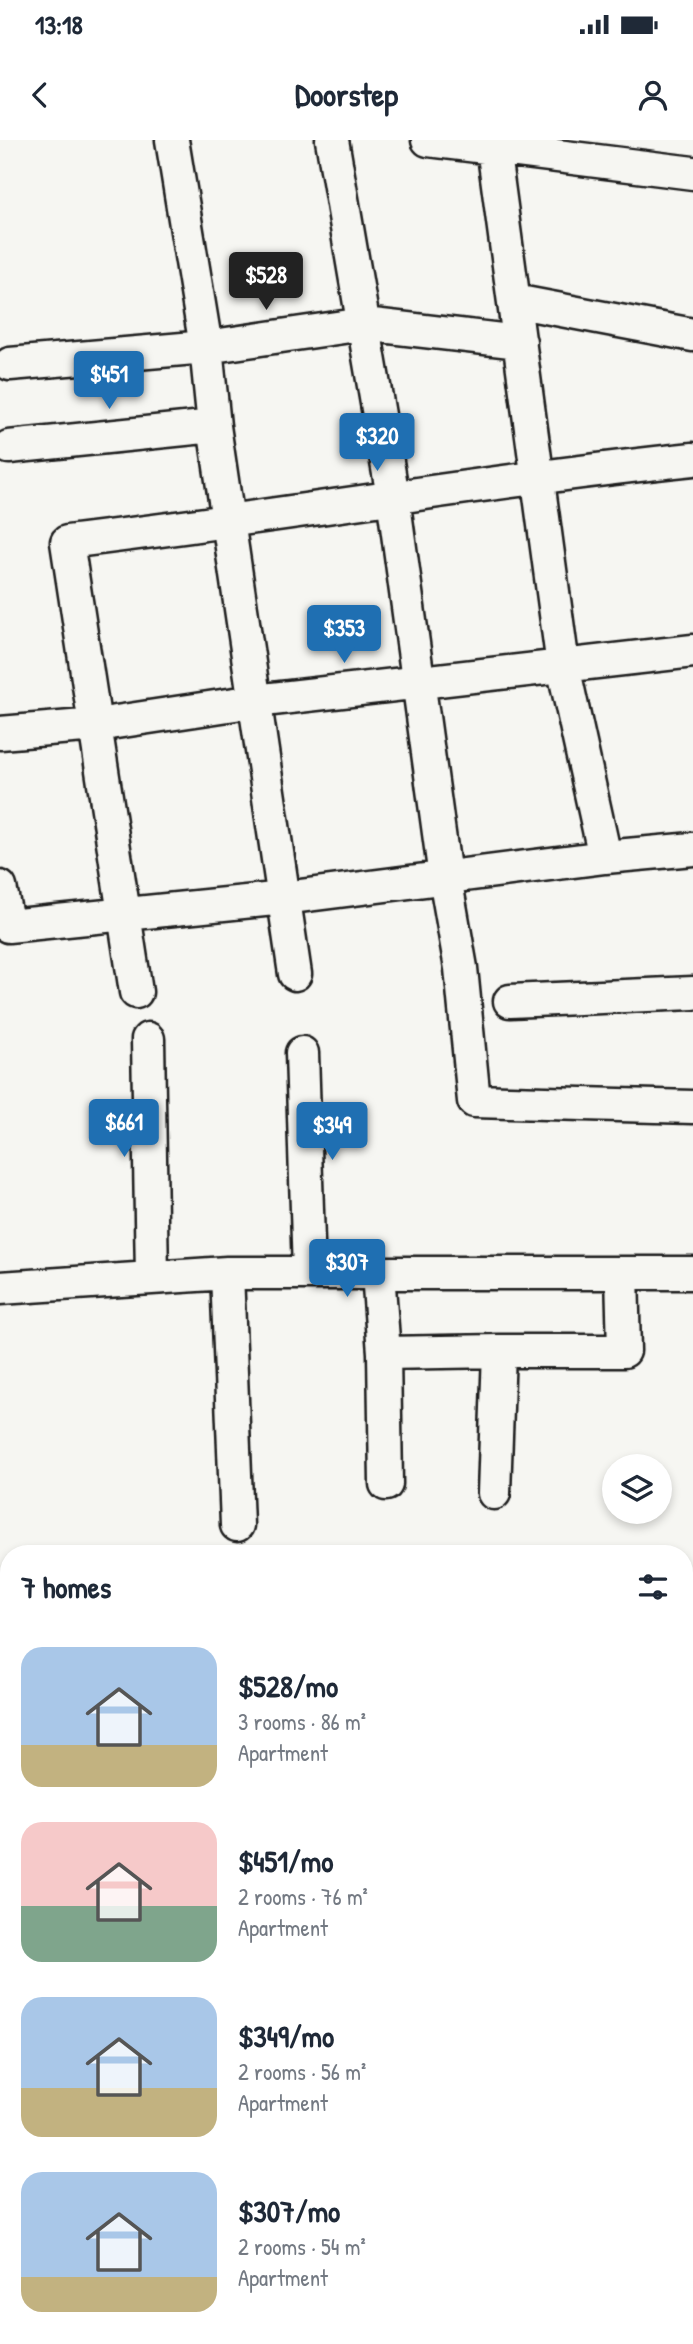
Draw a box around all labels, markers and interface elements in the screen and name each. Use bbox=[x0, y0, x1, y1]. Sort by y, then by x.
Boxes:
text: 13:18 bbox=[35, 7, 83, 42]
text: Doorstep bbox=[295, 73, 398, 116]
icon: back bbox=[21, 76, 59, 114]
icon: person bbox=[634, 76, 672, 114]
pin: $528 bbox=[225, 253, 307, 312]
text: $528 bbox=[245, 259, 287, 290]
pin: $451 bbox=[68, 352, 150, 411]
text: $451 bbox=[90, 358, 128, 389]
pin: $320 bbox=[336, 414, 418, 473]
text: $320 bbox=[355, 420, 399, 451]
pin: $353 bbox=[303, 606, 385, 665]
text: $353 bbox=[323, 612, 365, 643]
pin: $661 bbox=[83, 1100, 165, 1159]
pin: $349 bbox=[291, 1102, 373, 1162]
text: $661 bbox=[105, 1106, 143, 1137]
text: $349 bbox=[312, 1109, 352, 1140]
pin: $307 bbox=[306, 1240, 388, 1299]
text: $307 bbox=[325, 1246, 369, 1277]
map controls bbox=[602, 1454, 672, 1524]
button: layers bbox=[602, 1454, 672, 1524]
text: 7 homes bbox=[21, 1567, 111, 1607]
icon: filters bbox=[634, 1568, 672, 1606]
text: $528/mo bbox=[238, 1666, 338, 1706]
icon: home bbox=[77, 1675, 161, 1759]
text: 3 rooms · 86 m² bbox=[238, 1706, 366, 1737]
text: Apartment bbox=[238, 1737, 328, 1768]
text: $451/mo bbox=[238, 1841, 333, 1881]
icon: home bbox=[77, 1850, 161, 1934]
text: 2 rooms · 76 m² bbox=[238, 1881, 368, 1912]
text: Apartment bbox=[238, 1912, 328, 1943]
text: $349/mo bbox=[238, 2016, 334, 2056]
icon: home bbox=[77, 2025, 161, 2109]
text: 2 rooms · 56 m² bbox=[238, 2056, 366, 2087]
text: Apartment bbox=[238, 2087, 328, 2118]
text: $307/mo bbox=[238, 2191, 340, 2231]
icon: home bbox=[77, 2200, 161, 2284]
text: 2 rooms · 54 m² bbox=[238, 2231, 366, 2262]
text: Apartment bbox=[238, 2262, 328, 2293]

